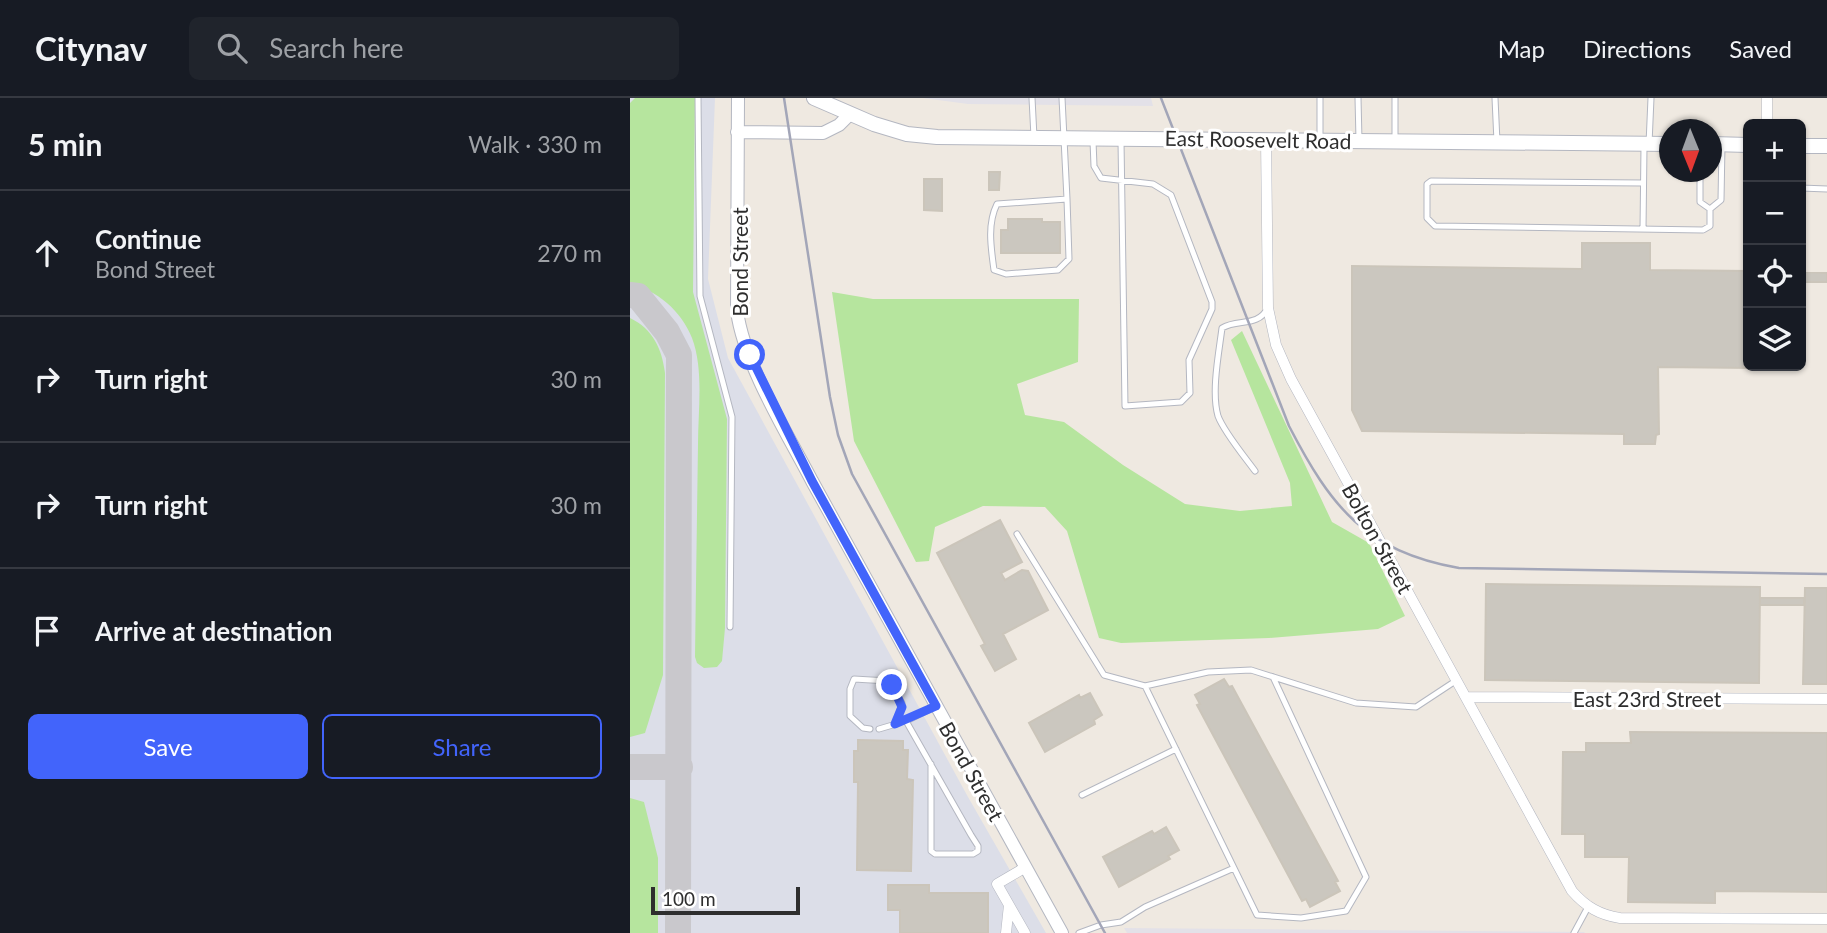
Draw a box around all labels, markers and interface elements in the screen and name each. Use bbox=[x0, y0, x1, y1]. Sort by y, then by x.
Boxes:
search box bbox=[189, 17, 679, 80]
text: Citynav bbox=[35, 28, 147, 68]
icon: search bbox=[213, 29, 251, 67]
text: Search here bbox=[269, 32, 403, 64]
text: Map bbox=[1498, 34, 1545, 63]
text: Directions bbox=[1583, 34, 1691, 63]
text: Saved bbox=[1729, 34, 1792, 63]
north arrow bbox=[1659, 119, 1722, 182]
map controls bbox=[1743, 119, 1806, 371]
button: + bbox=[1743, 119, 1806, 182]
street label: East Roosevelt Road bbox=[1164, 125, 1352, 153]
text: 5 min bbox=[28, 126, 102, 162]
text: Walk · 330 m bbox=[468, 130, 602, 158]
button: − bbox=[1743, 182, 1806, 245]
street label: Bond Street bbox=[727, 207, 752, 317]
text: Continue bbox=[95, 223, 201, 255]
icon: ahead bbox=[28, 234, 66, 272]
text: 270 m bbox=[537, 239, 602, 267]
button: locate bbox=[1743, 245, 1806, 308]
text: Bond Street bbox=[95, 255, 215, 283]
button: layers bbox=[1743, 308, 1806, 371]
route start bbox=[734, 339, 765, 370]
icon: right bbox=[28, 360, 66, 398]
text: Turn right bbox=[95, 363, 208, 395]
text: 30 m bbox=[551, 365, 602, 393]
street label: Bolton Street bbox=[1337, 479, 1419, 598]
icon: right bbox=[28, 486, 66, 524]
text: Turn right bbox=[95, 489, 208, 521]
text: 30 m bbox=[551, 491, 602, 519]
icon: arrive bbox=[28, 612, 66, 650]
text: Arrive at destination bbox=[95, 615, 332, 647]
route end bbox=[876, 669, 907, 700]
street label: East 23rd Street bbox=[1573, 686, 1722, 711]
button: Save bbox=[28, 714, 308, 779]
button: Share bbox=[322, 714, 602, 779]
street label: Bond Street bbox=[935, 717, 1010, 825]
scale bar bbox=[651, 884, 800, 916]
text: 100 m bbox=[662, 887, 716, 910]

